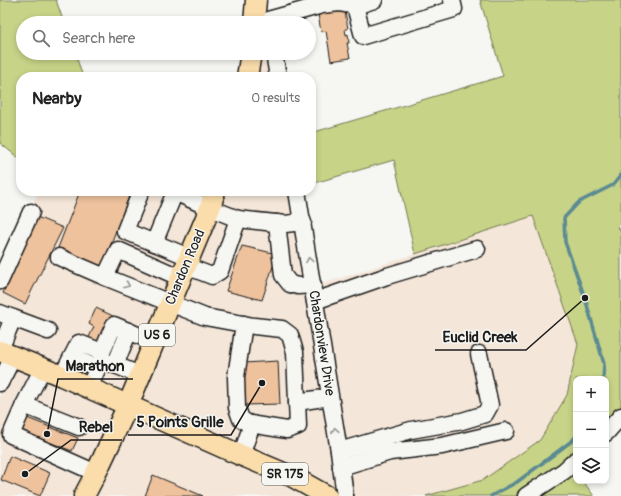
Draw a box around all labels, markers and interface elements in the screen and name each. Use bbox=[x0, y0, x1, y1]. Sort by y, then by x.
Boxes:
search box bbox=[16, 16, 316, 60]
icon: search bbox=[30, 27, 52, 49]
text: Search here bbox=[62, 29, 135, 48]
text: Nearby bbox=[32, 88, 81, 109]
text: 0 results bbox=[251, 90, 300, 106]
street label: Chardon Road bbox=[161, 227, 209, 307]
one-way arrow bbox=[305, 257, 314, 263]
one-way arrow bbox=[124, 281, 131, 289]
street label: Chardonview Drive bbox=[305, 289, 339, 397]
callout: Euclid Creek bbox=[435, 323, 526, 350]
road number: US 6 bbox=[139, 324, 175, 346]
text: Euclid Creek bbox=[442, 328, 518, 347]
callout: Marathon bbox=[58, 352, 133, 379]
text: Marathon bbox=[65, 357, 125, 376]
map controls bbox=[573, 376, 609, 484]
button: + bbox=[573, 376, 609, 412]
callout: 5 Points Grille bbox=[128, 408, 231, 435]
button: − bbox=[573, 412, 609, 448]
callout: Rebel bbox=[71, 413, 122, 440]
text: 5 Points Grille bbox=[136, 413, 224, 432]
text: Rebel bbox=[79, 418, 113, 437]
one-way arrow bbox=[332, 427, 340, 433]
button: layers bbox=[573, 448, 609, 484]
road number: SR 175 bbox=[262, 463, 308, 485]

